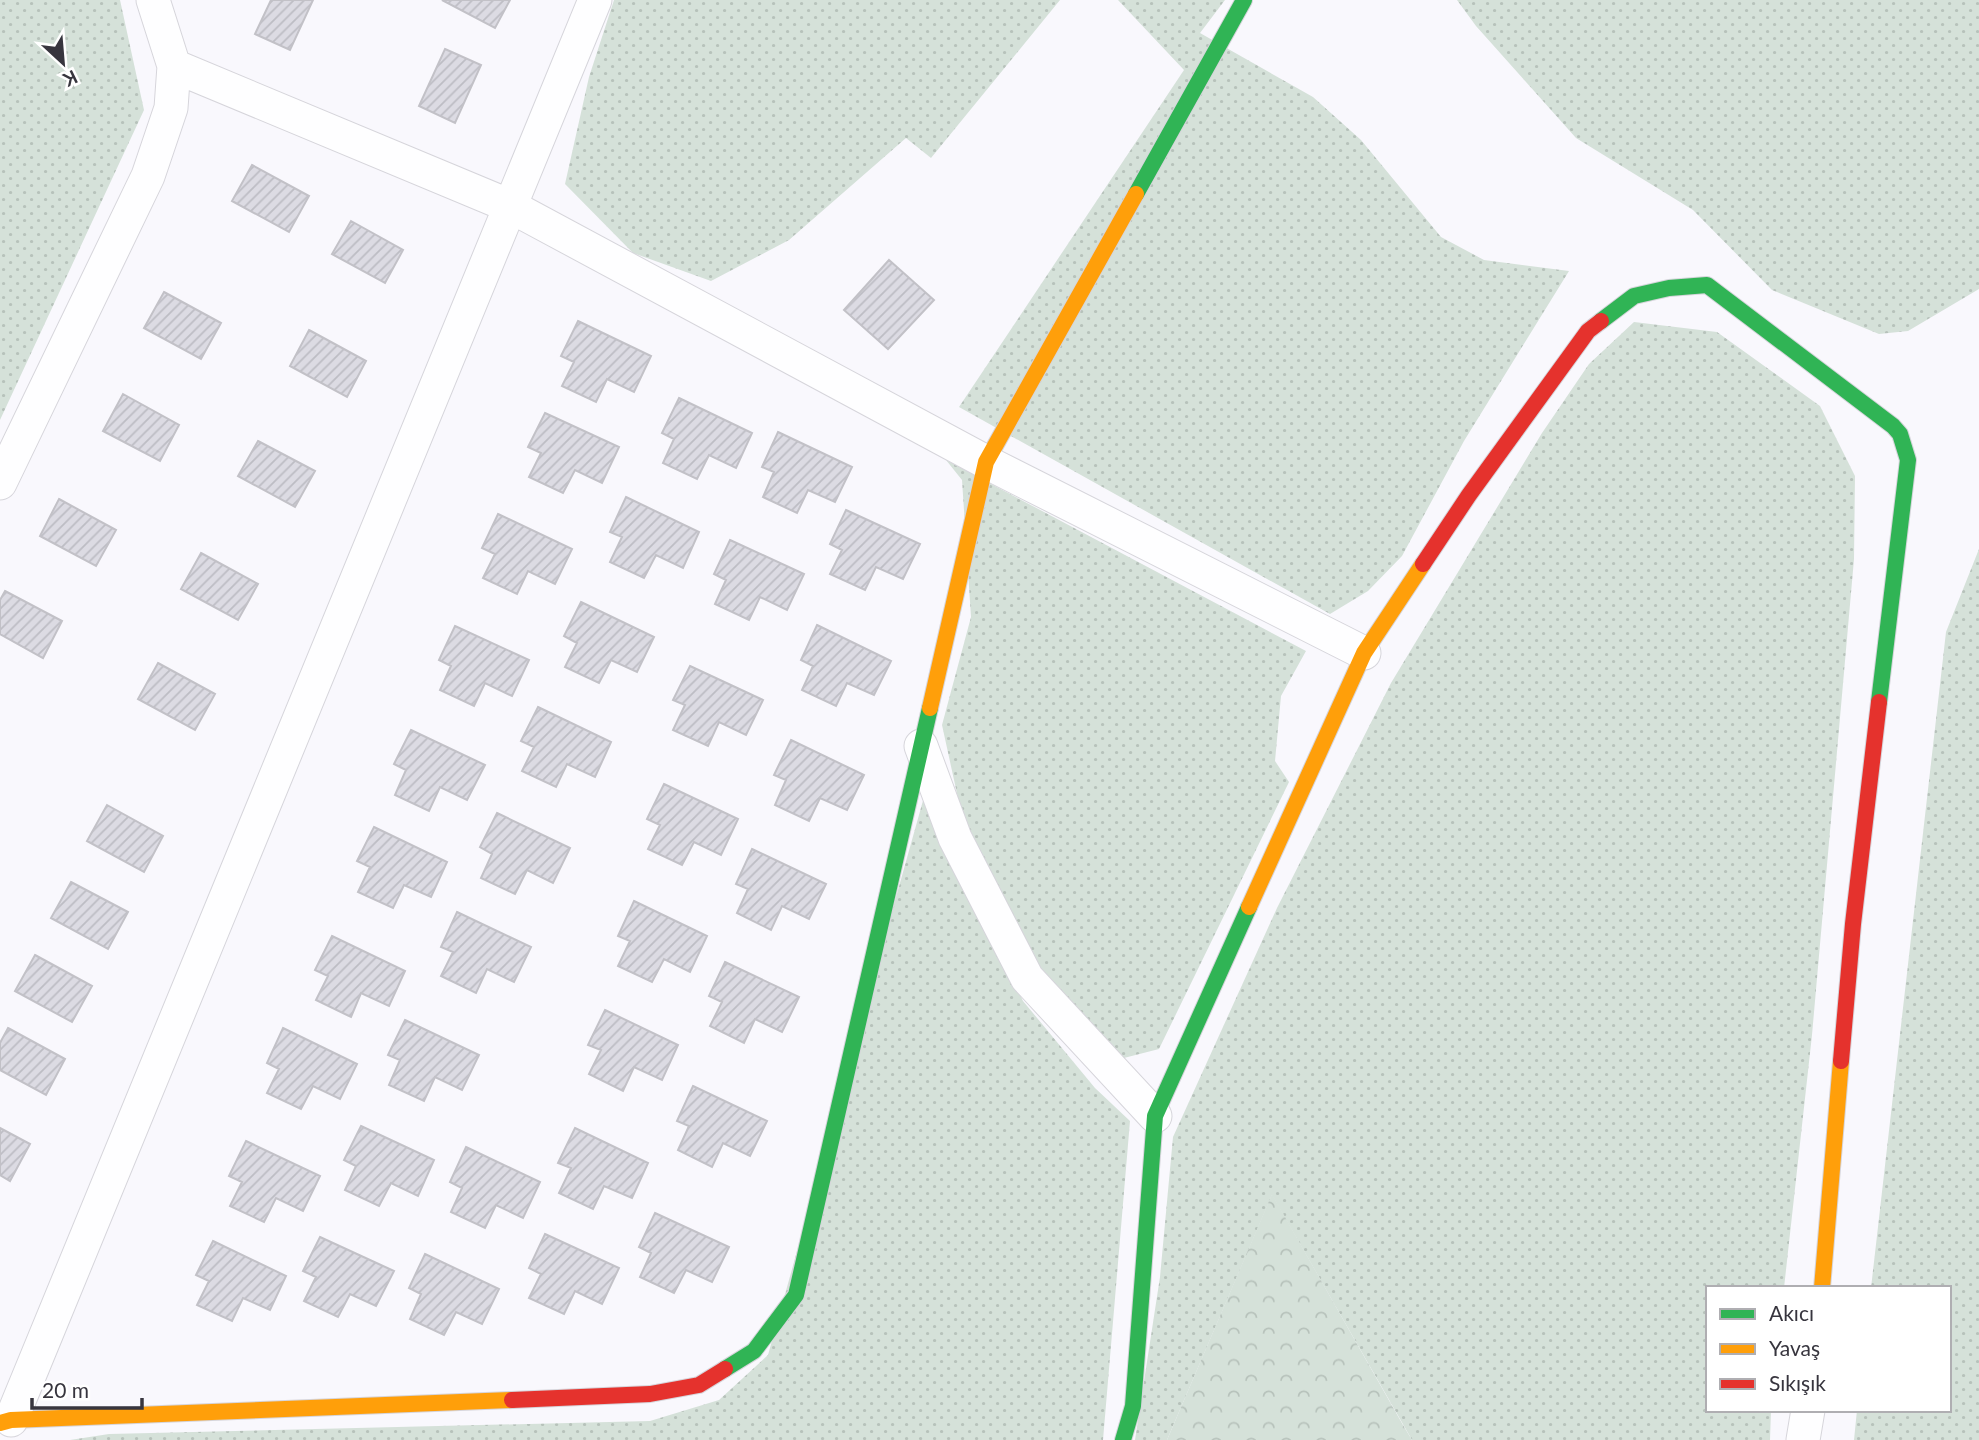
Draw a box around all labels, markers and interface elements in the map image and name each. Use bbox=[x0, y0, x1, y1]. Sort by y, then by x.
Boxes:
north arrow bbox=[28, 28, 98, 98]
text: K bbox=[59, 66, 82, 92]
legend bbox=[1706, 1286, 1951, 1412]
text: Akıcı bbox=[1769, 1300, 1814, 1325]
text: Yavaş bbox=[1769, 1335, 1820, 1360]
scale bar bbox=[32, 1366, 142, 1410]
text: Sıkışık bbox=[1769, 1370, 1826, 1395]
text: 20 m bbox=[42, 1377, 89, 1402]

